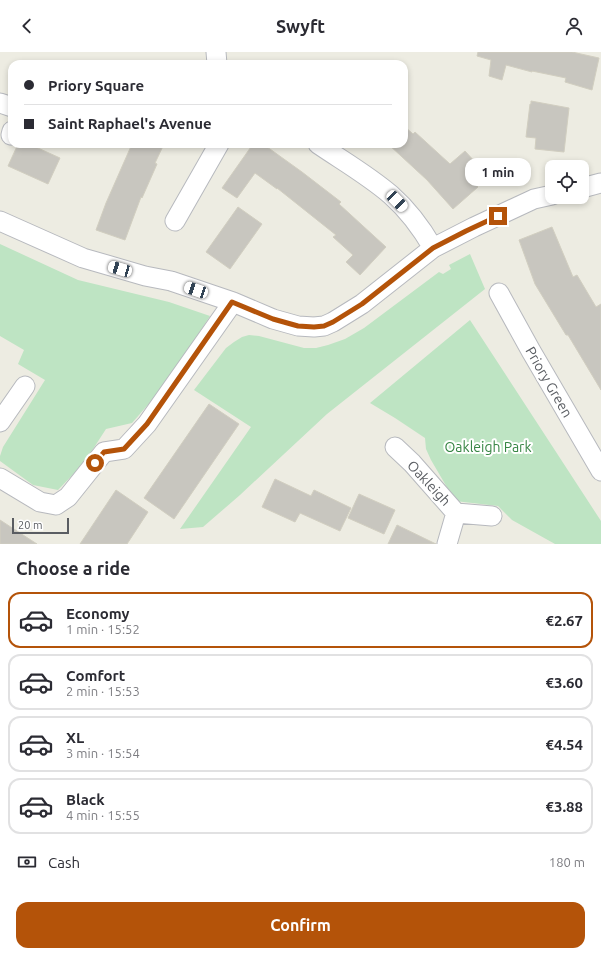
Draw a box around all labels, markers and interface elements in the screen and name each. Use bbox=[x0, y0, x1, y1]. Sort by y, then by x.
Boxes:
icon: back bbox=[16, 15, 38, 37]
icon: person bbox=[563, 15, 585, 37]
text: Swyft bbox=[276, 16, 325, 36]
text: Priory Square bbox=[48, 77, 144, 94]
text: Saint Raphael's Avenue bbox=[48, 115, 212, 132]
callout: 1 min bbox=[465, 158, 531, 186]
map controls bbox=[545, 160, 589, 204]
button: locate bbox=[545, 160, 589, 204]
text: 1 min bbox=[482, 165, 514, 179]
car bbox=[384, 188, 410, 214]
route end bbox=[489, 207, 507, 225]
car bbox=[107, 260, 133, 278]
car bbox=[183, 280, 209, 300]
street label: Priory Green bbox=[522, 344, 576, 420]
park label: Oakleigh Park bbox=[445, 439, 532, 455]
route start bbox=[86, 454, 104, 472]
street label: Oakleigh bbox=[404, 457, 454, 509]
scale bar bbox=[12, 516, 69, 535]
text: 20 m bbox=[18, 519, 42, 531]
text: Choose a ride bbox=[16, 558, 130, 578]
icon: car bbox=[18, 602, 54, 638]
text: Economy bbox=[66, 605, 130, 622]
text: €2.67 bbox=[545, 612, 583, 629]
text: 1 min · 15:52 bbox=[66, 622, 140, 636]
icon: car bbox=[18, 664, 54, 700]
text: Comfort bbox=[66, 667, 125, 684]
text: €3.60 bbox=[545, 674, 583, 691]
text: 2 min · 15:53 bbox=[66, 684, 140, 698]
icon: car bbox=[18, 726, 54, 762]
text: XL bbox=[66, 729, 84, 746]
text: €4.54 bbox=[545, 736, 583, 753]
text: 3 min · 15:54 bbox=[66, 746, 140, 760]
icon: car bbox=[18, 788, 54, 824]
text: Black bbox=[66, 791, 105, 808]
text: €3.88 bbox=[545, 798, 583, 815]
text: 4 min · 15:55 bbox=[66, 808, 140, 822]
icon: cash bbox=[16, 851, 38, 873]
text: Cash bbox=[48, 854, 80, 871]
text: 180 m bbox=[549, 855, 585, 869]
button: Confirm bbox=[16, 902, 585, 948]

